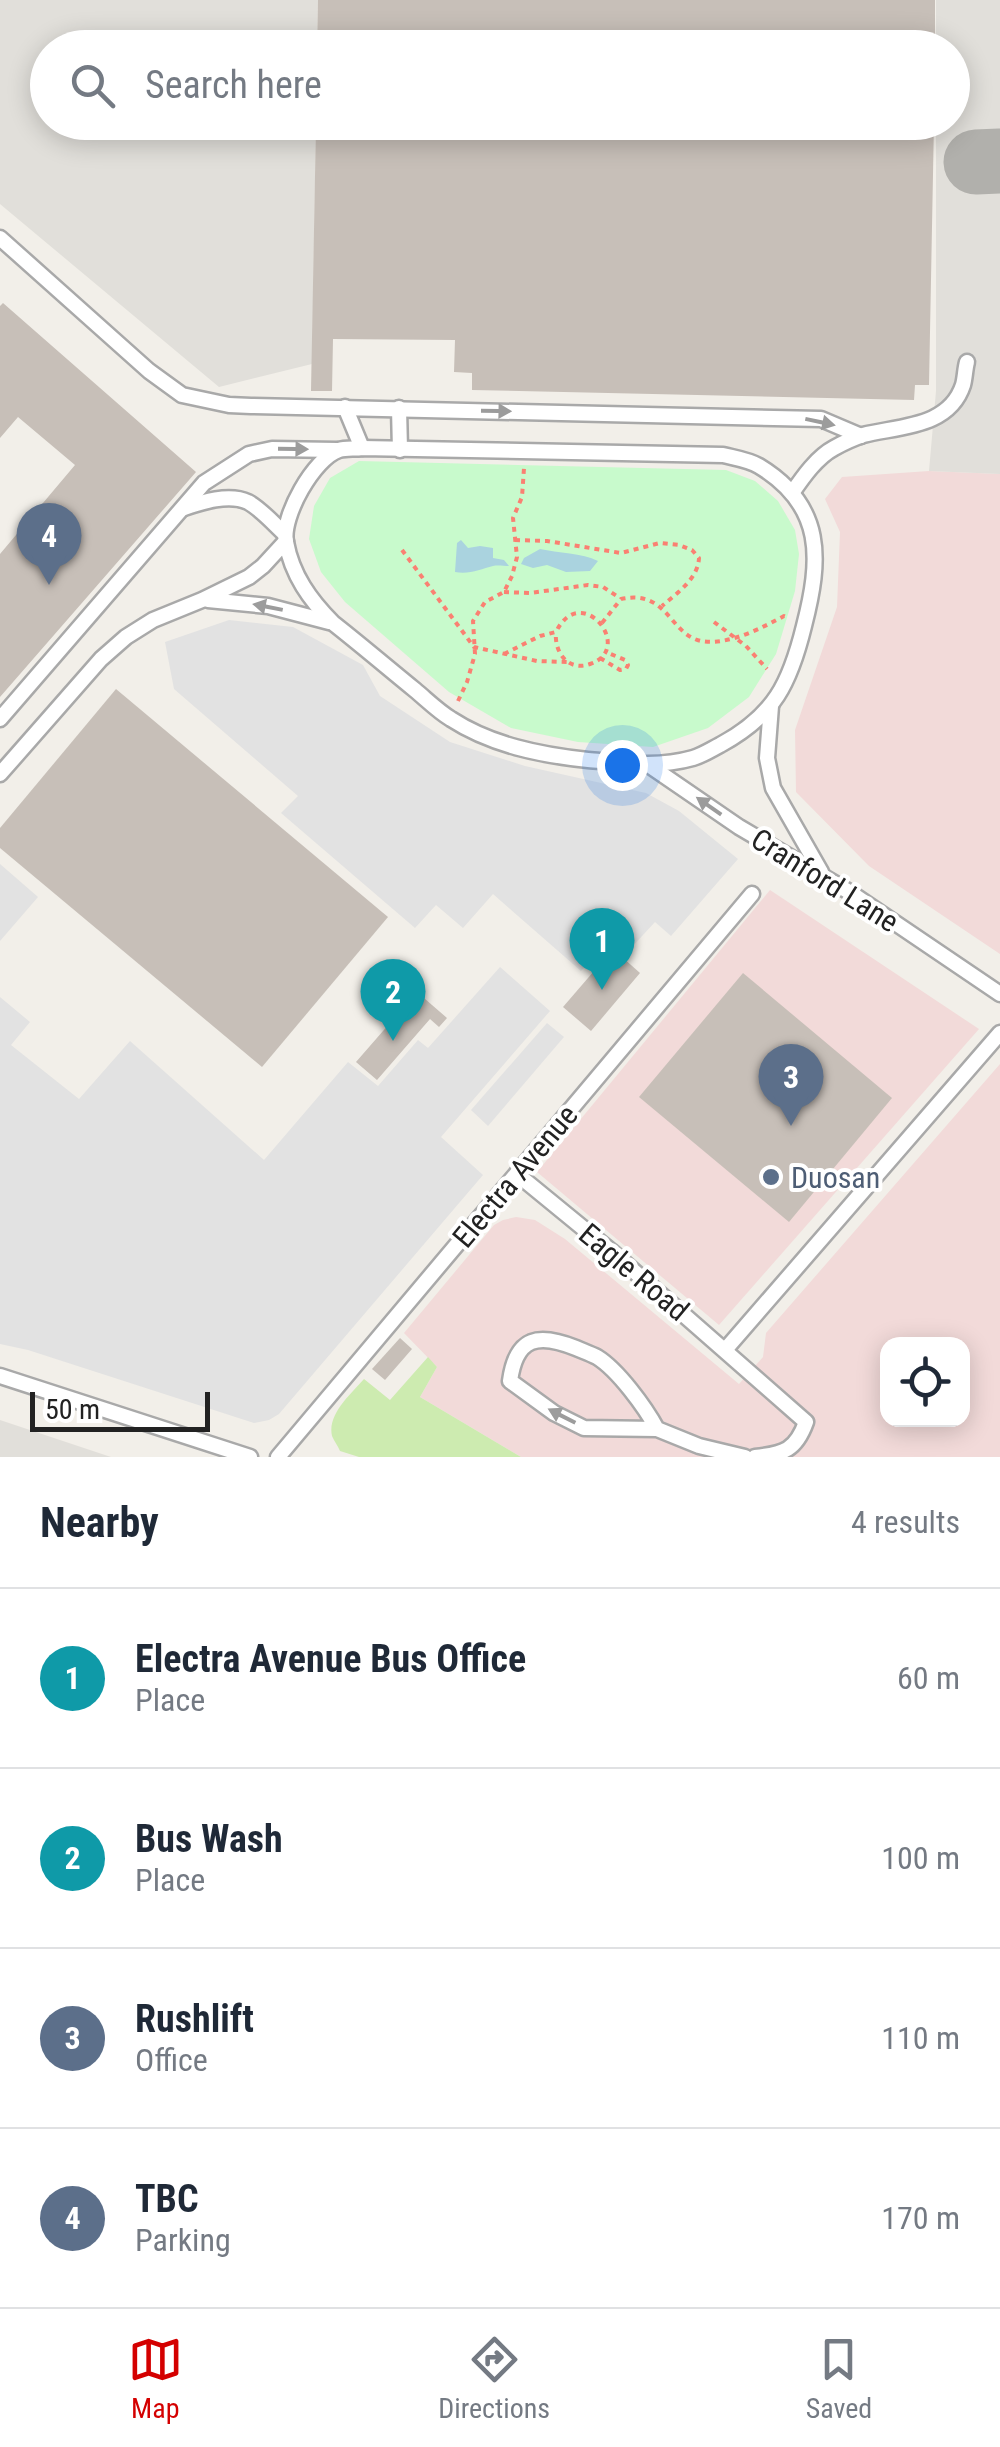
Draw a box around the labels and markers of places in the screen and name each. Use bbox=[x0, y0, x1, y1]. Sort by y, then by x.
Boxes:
pin: 4 bbox=[17, 502, 82, 585]
pin: 1 bbox=[570, 908, 634, 990]
pin: 2 bbox=[360, 958, 426, 1041]
pin: 3 bbox=[758, 1044, 824, 1126]
place label: Duosan bbox=[791, 1160, 880, 1195]
marker: Duosan bbox=[760, 1166, 782, 1188]

